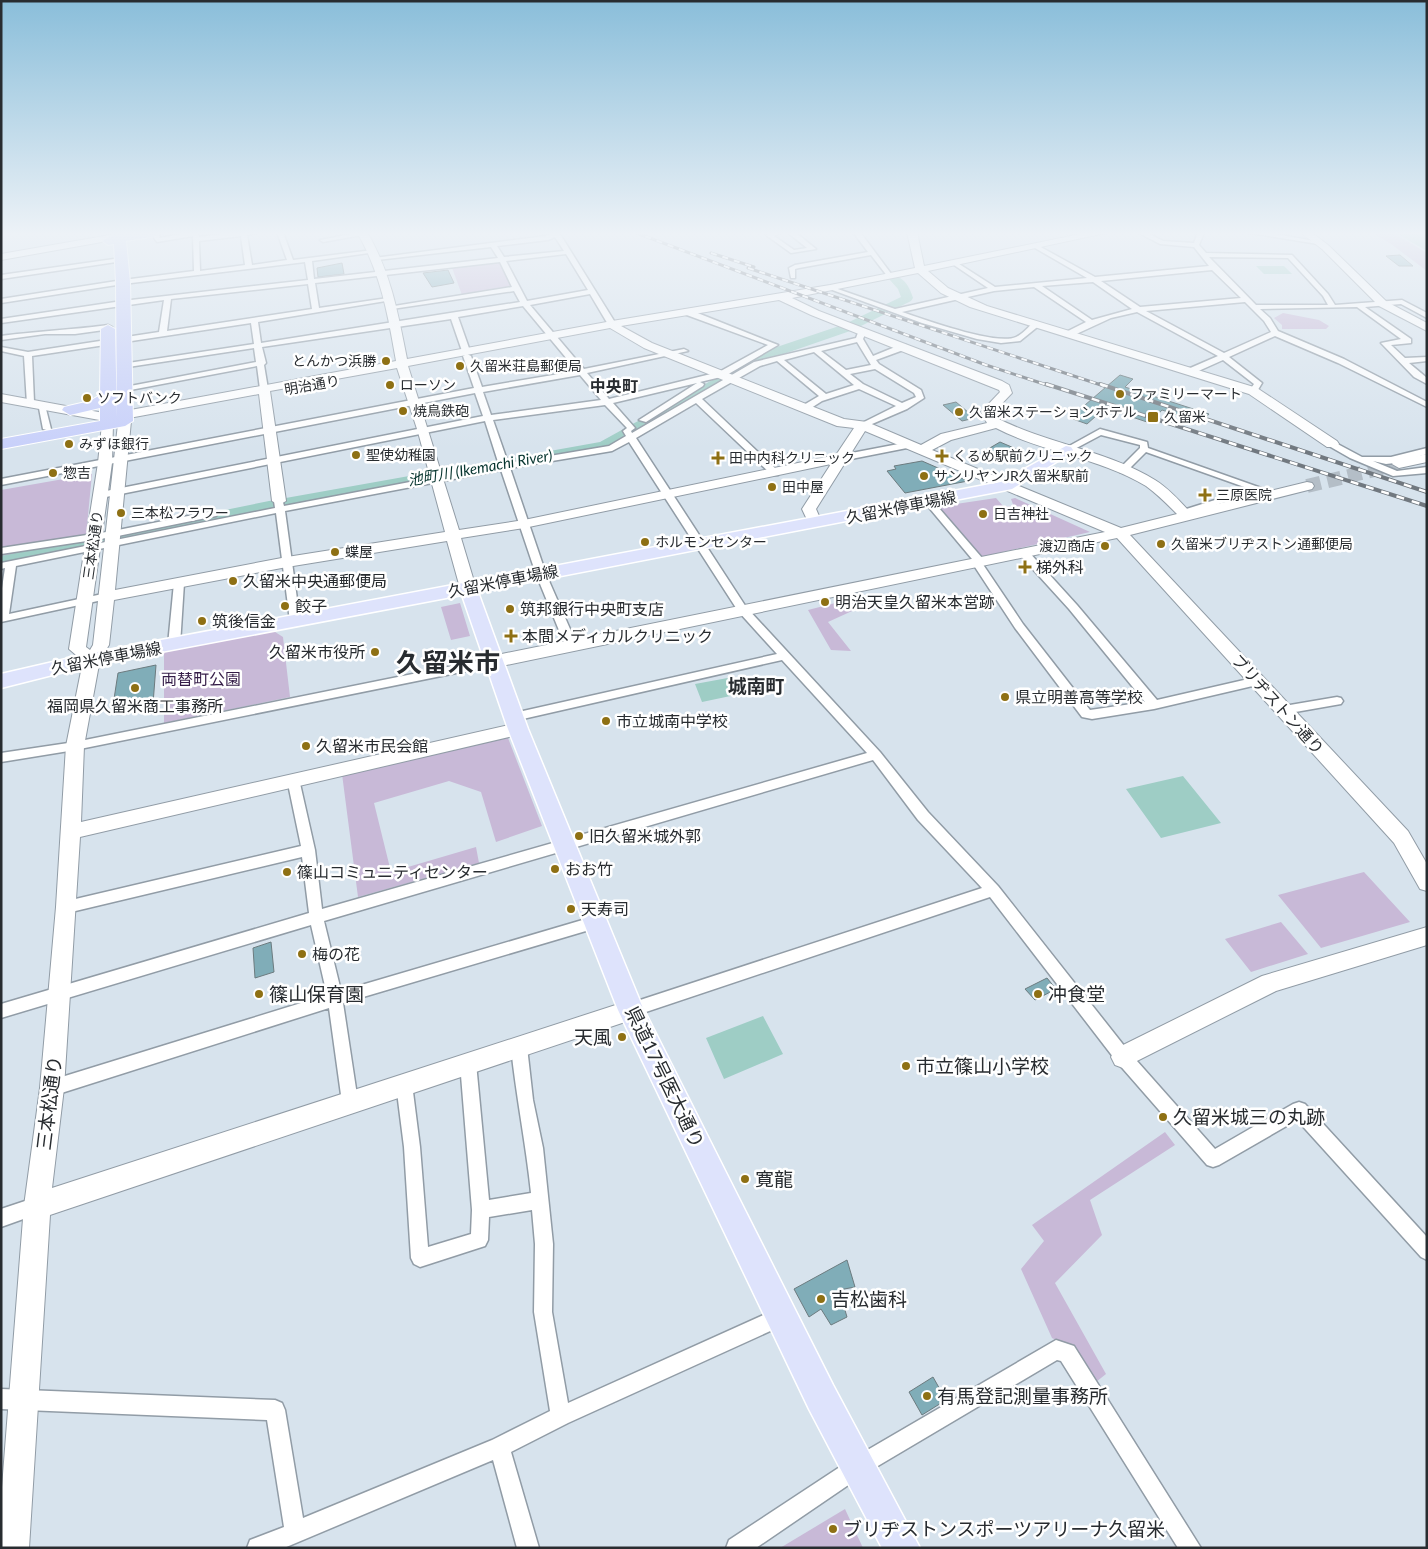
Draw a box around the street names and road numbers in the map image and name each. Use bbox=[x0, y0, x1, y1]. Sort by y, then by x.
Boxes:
street label: 明治通り bbox=[283, 371, 341, 398]
street label: 久留米停車場線 bbox=[844, 486, 958, 527]
street label: 三本松通り bbox=[79, 509, 106, 581]
street label: 久留米停車場線 bbox=[446, 560, 560, 601]
street label: 久留米停車場線 bbox=[49, 637, 163, 678]
street label: ブリヂストン通り bbox=[1228, 650, 1328, 758]
street label: 県道17号医大通り bbox=[621, 1002, 710, 1151]
street label: 三本松通り bbox=[31, 1054, 66, 1151]

